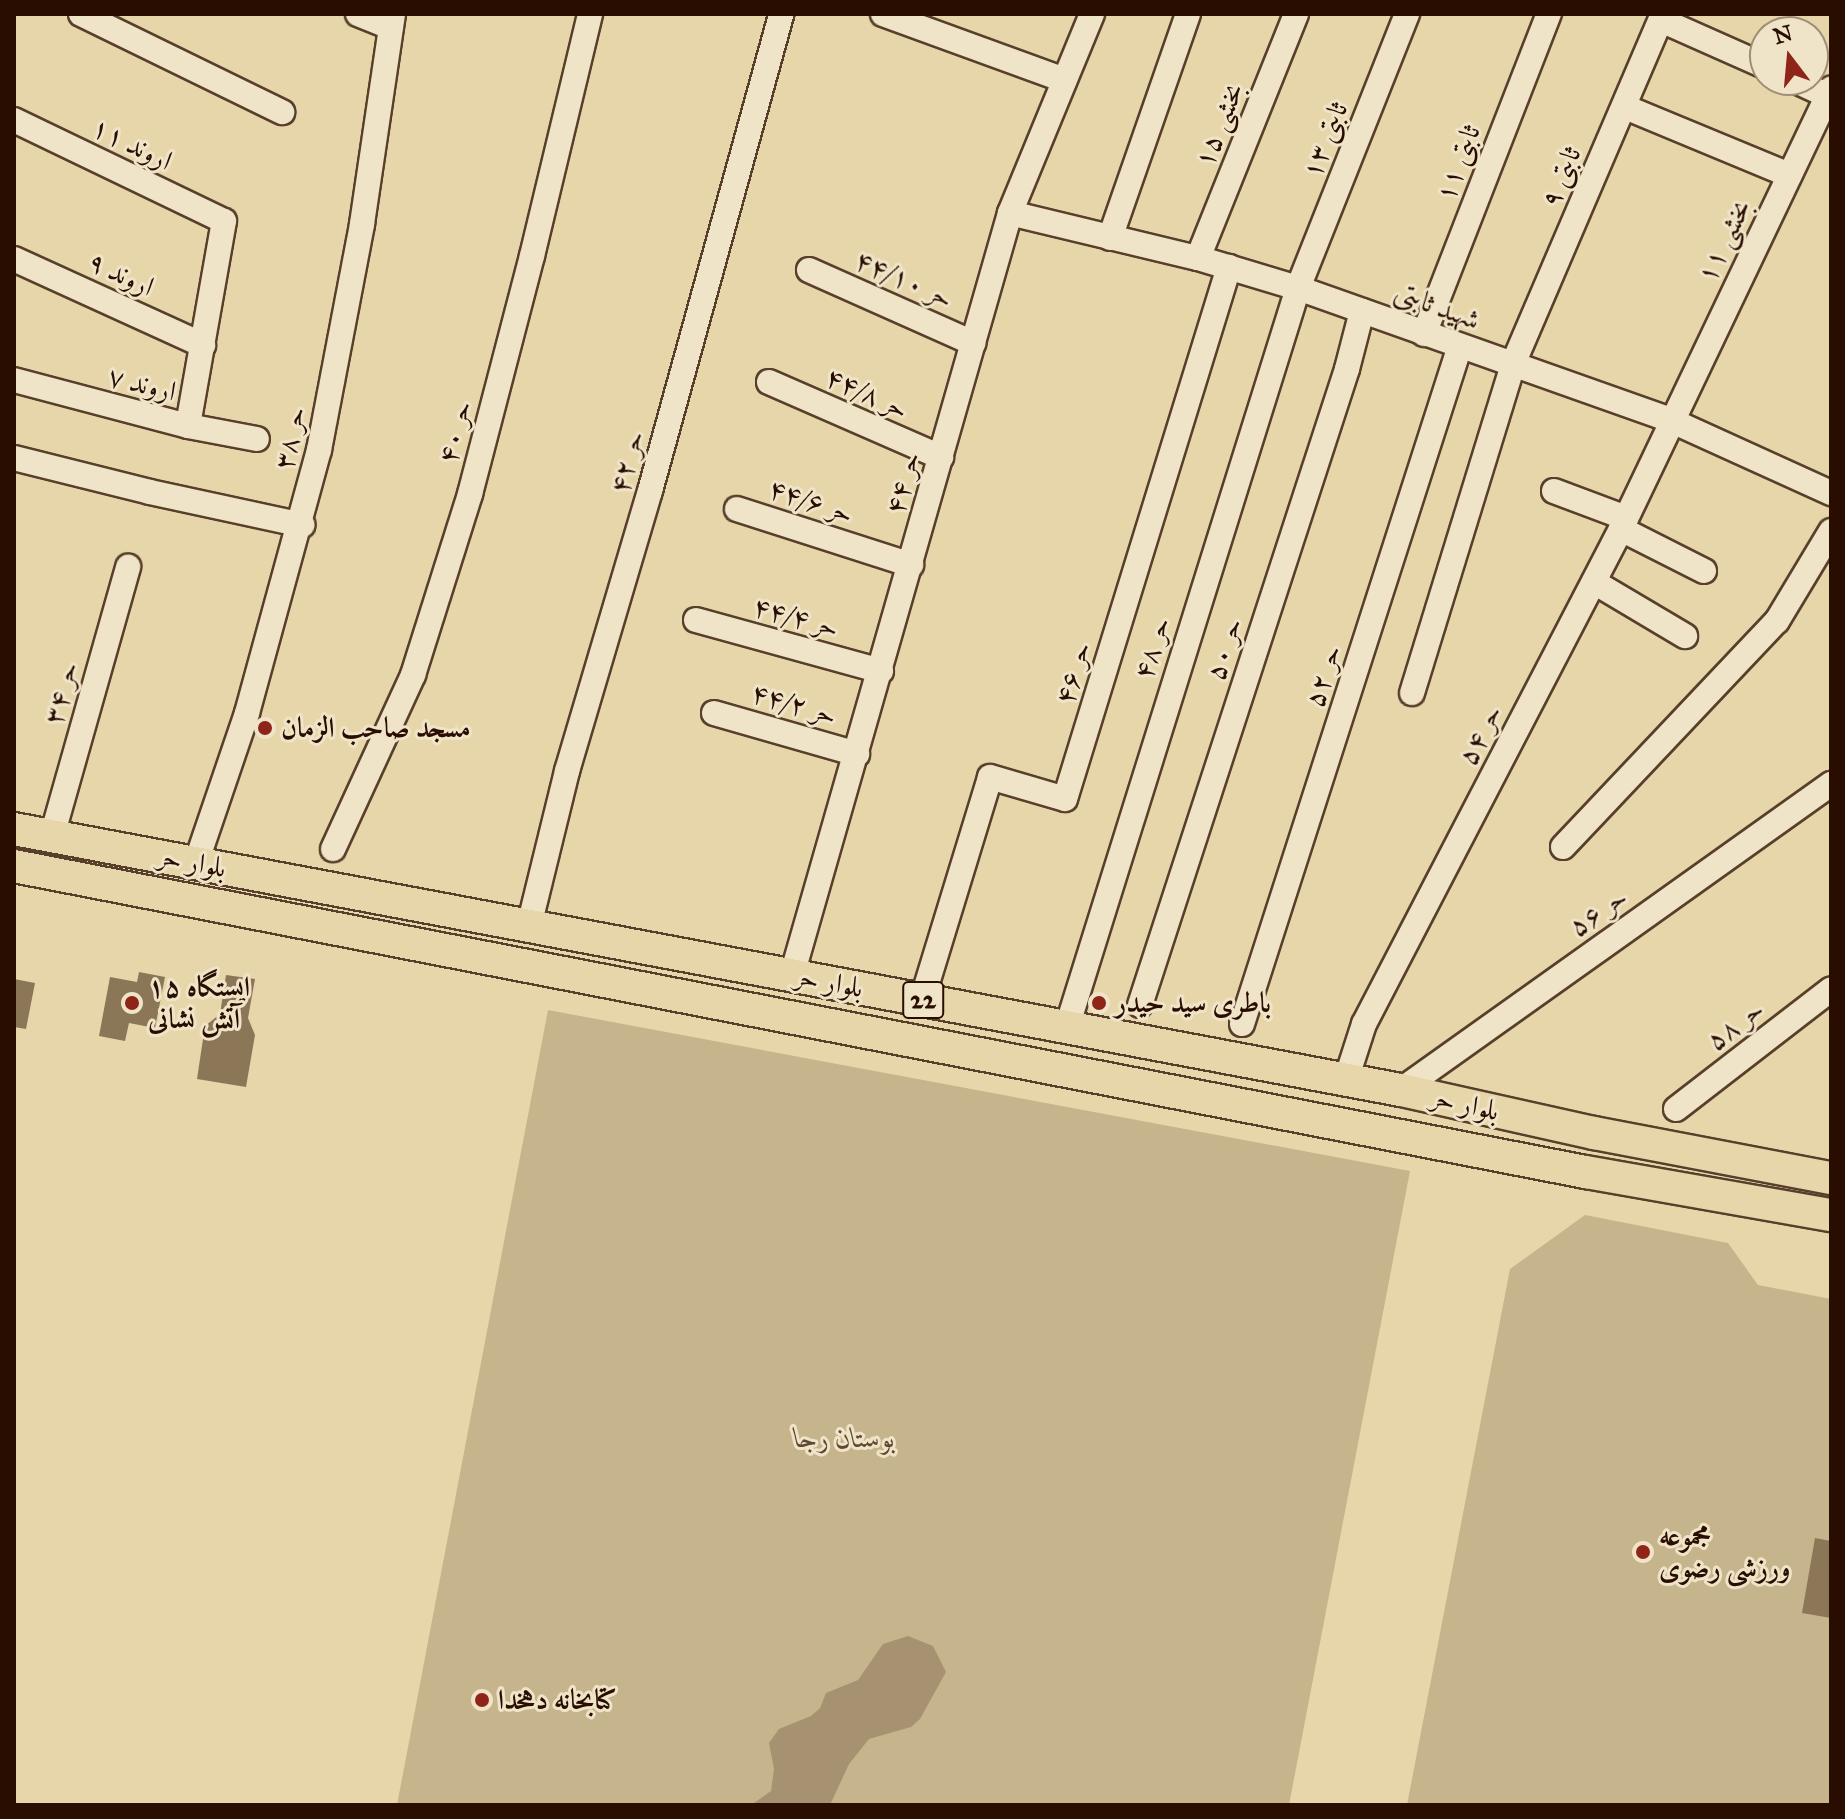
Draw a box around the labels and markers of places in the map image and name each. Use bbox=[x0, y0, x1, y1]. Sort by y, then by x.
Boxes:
place label: مسجد صاحب الزمان bbox=[281, 711, 471, 745]
marker: مسجد صاحب الزمان bbox=[256, 719, 274, 737]
place label: ایستگاه ۱۵ آتش نشانی bbox=[148, 970, 250, 1036]
place label: باطری سید حیدر bbox=[1115, 986, 1271, 1020]
marker: ایستگاه ۱۵ آتش نشانی bbox=[123, 994, 141, 1012]
marker: باطری سید حیدر bbox=[1090, 994, 1108, 1012]
place label: مجموعه ورزشی رضوی bbox=[1659, 1519, 1790, 1585]
marker: مجموعه ورزشی رضوی bbox=[1634, 1543, 1652, 1561]
place label: کتابخانه دهخدا bbox=[498, 1683, 617, 1717]
marker: کتابخانه دهخدا bbox=[473, 1691, 491, 1709]

